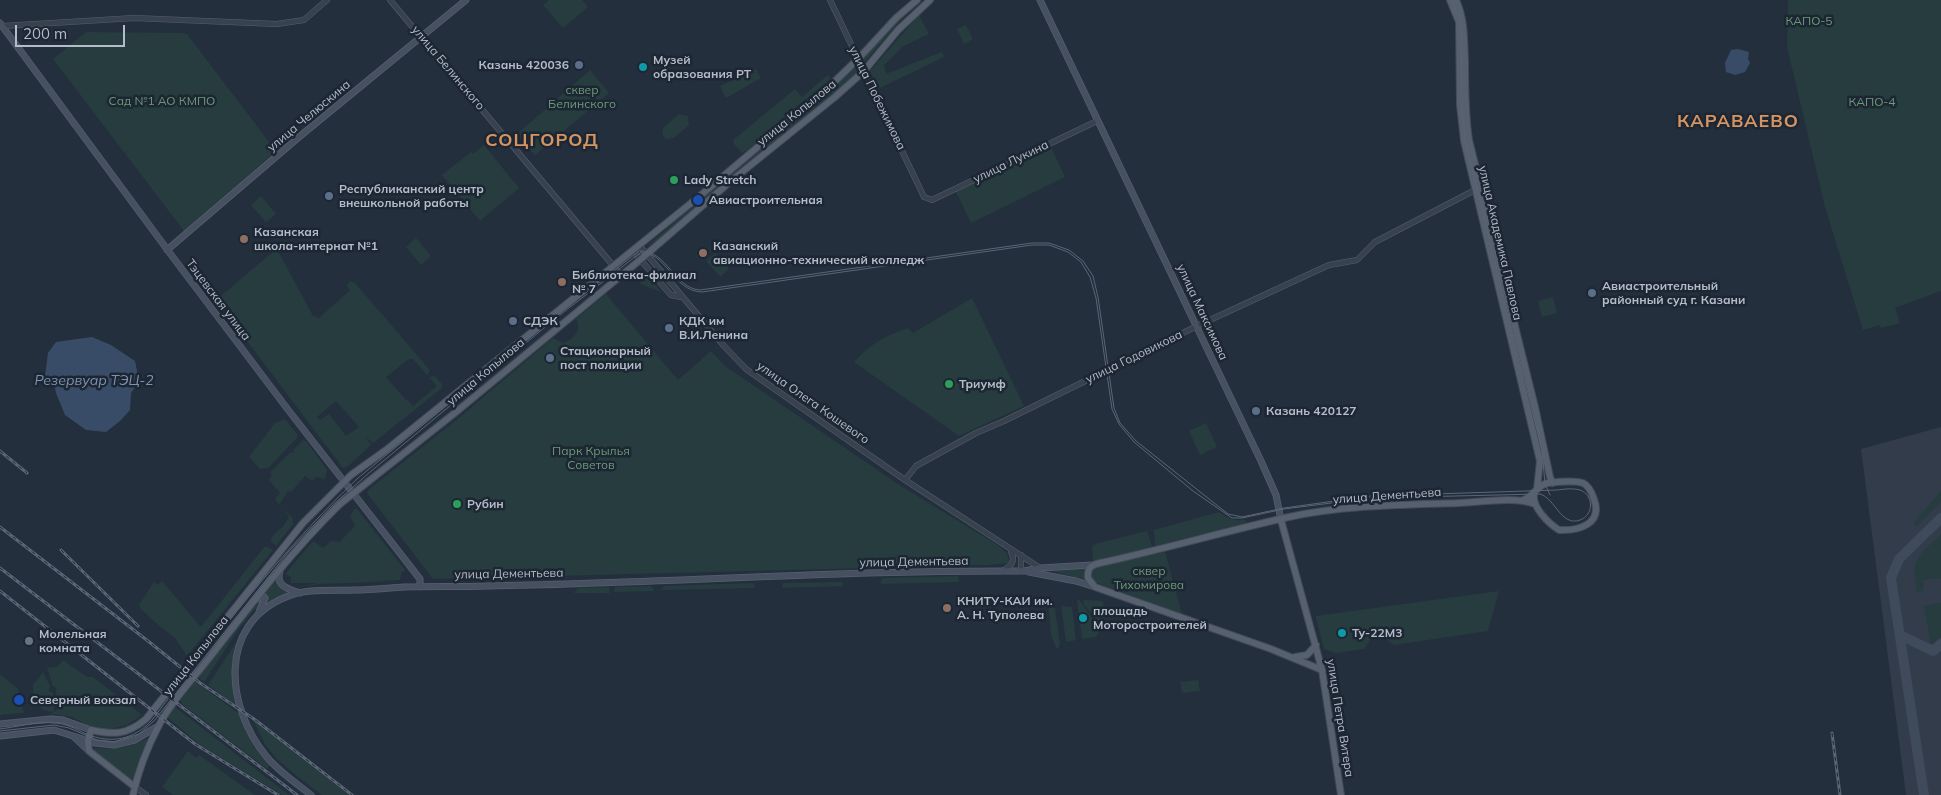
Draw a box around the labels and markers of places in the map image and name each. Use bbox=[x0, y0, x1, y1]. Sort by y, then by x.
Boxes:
place label: Музей образования РТ bbox=[653, 53, 751, 81]
place label: Казань 420036 bbox=[478, 58, 569, 72]
marker: Казань 420036 bbox=[573, 59, 585, 71]
marker: Музей образования РТ bbox=[637, 61, 649, 73]
place label: Lady Stretch bbox=[684, 173, 757, 187]
marker: Lady Stretch bbox=[668, 174, 680, 186]
place label: Республиканский центр внешкольной работы bbox=[339, 182, 484, 210]
marker: Республиканский центр внешкольной работы bbox=[323, 190, 335, 202]
marker: Авиастроительная bbox=[691, 193, 705, 207]
place label: Авиастроительная bbox=[709, 193, 823, 207]
place label: Казанская школа-интернат №1 bbox=[254, 225, 378, 253]
marker: Казанская школа-интернат №1 bbox=[238, 233, 250, 245]
place label: Казанский авиационно-технический колледж bbox=[713, 239, 924, 267]
marker: Казанский авиационно-технический колледж bbox=[697, 247, 709, 259]
place label: Библиотека-филиал № 7 bbox=[572, 268, 696, 296]
marker: Библиотека-филиал № 7 bbox=[556, 276, 568, 288]
place label: Авиастроительный районный суд г. Казани bbox=[1602, 279, 1745, 307]
marker: Авиастроительный районный суд г. Казани bbox=[1586, 287, 1598, 299]
place label: СДЭК bbox=[523, 314, 558, 328]
place label: КДК им В.И.Ленина bbox=[679, 314, 748, 342]
marker: СДЭК bbox=[507, 315, 519, 327]
marker: КДК им В.И.Ленина bbox=[663, 322, 675, 334]
place label: Стационарный пост полиции bbox=[560, 344, 651, 372]
marker: Стационарный пост полиции bbox=[544, 352, 556, 364]
place label: Триумф bbox=[959, 377, 1006, 391]
marker: Триумф bbox=[943, 378, 955, 390]
place label: Казань 420127 bbox=[1266, 404, 1357, 418]
marker: Казань 420127 bbox=[1250, 405, 1262, 417]
place label: Рубин bbox=[467, 497, 504, 511]
marker: Рубин bbox=[451, 498, 463, 510]
place label: КНИТУ-КАИ им. А. Н. Туполева bbox=[957, 594, 1053, 622]
marker: КНИТУ-КАИ им. А. Н. Туполева bbox=[941, 602, 953, 614]
place label: площадь Моторостроителей bbox=[1093, 604, 1207, 632]
marker: площадь Моторостроителей bbox=[1077, 612, 1089, 624]
place label: Ту-22М3 bbox=[1352, 626, 1402, 640]
place label: Молельная комната bbox=[39, 627, 107, 655]
marker: Ту-22М3 bbox=[1336, 627, 1348, 639]
marker: Молельная комната bbox=[23, 635, 35, 647]
marker: Северный вокзал bbox=[12, 693, 26, 707]
place label: Северный вокзал bbox=[30, 693, 136, 707]

